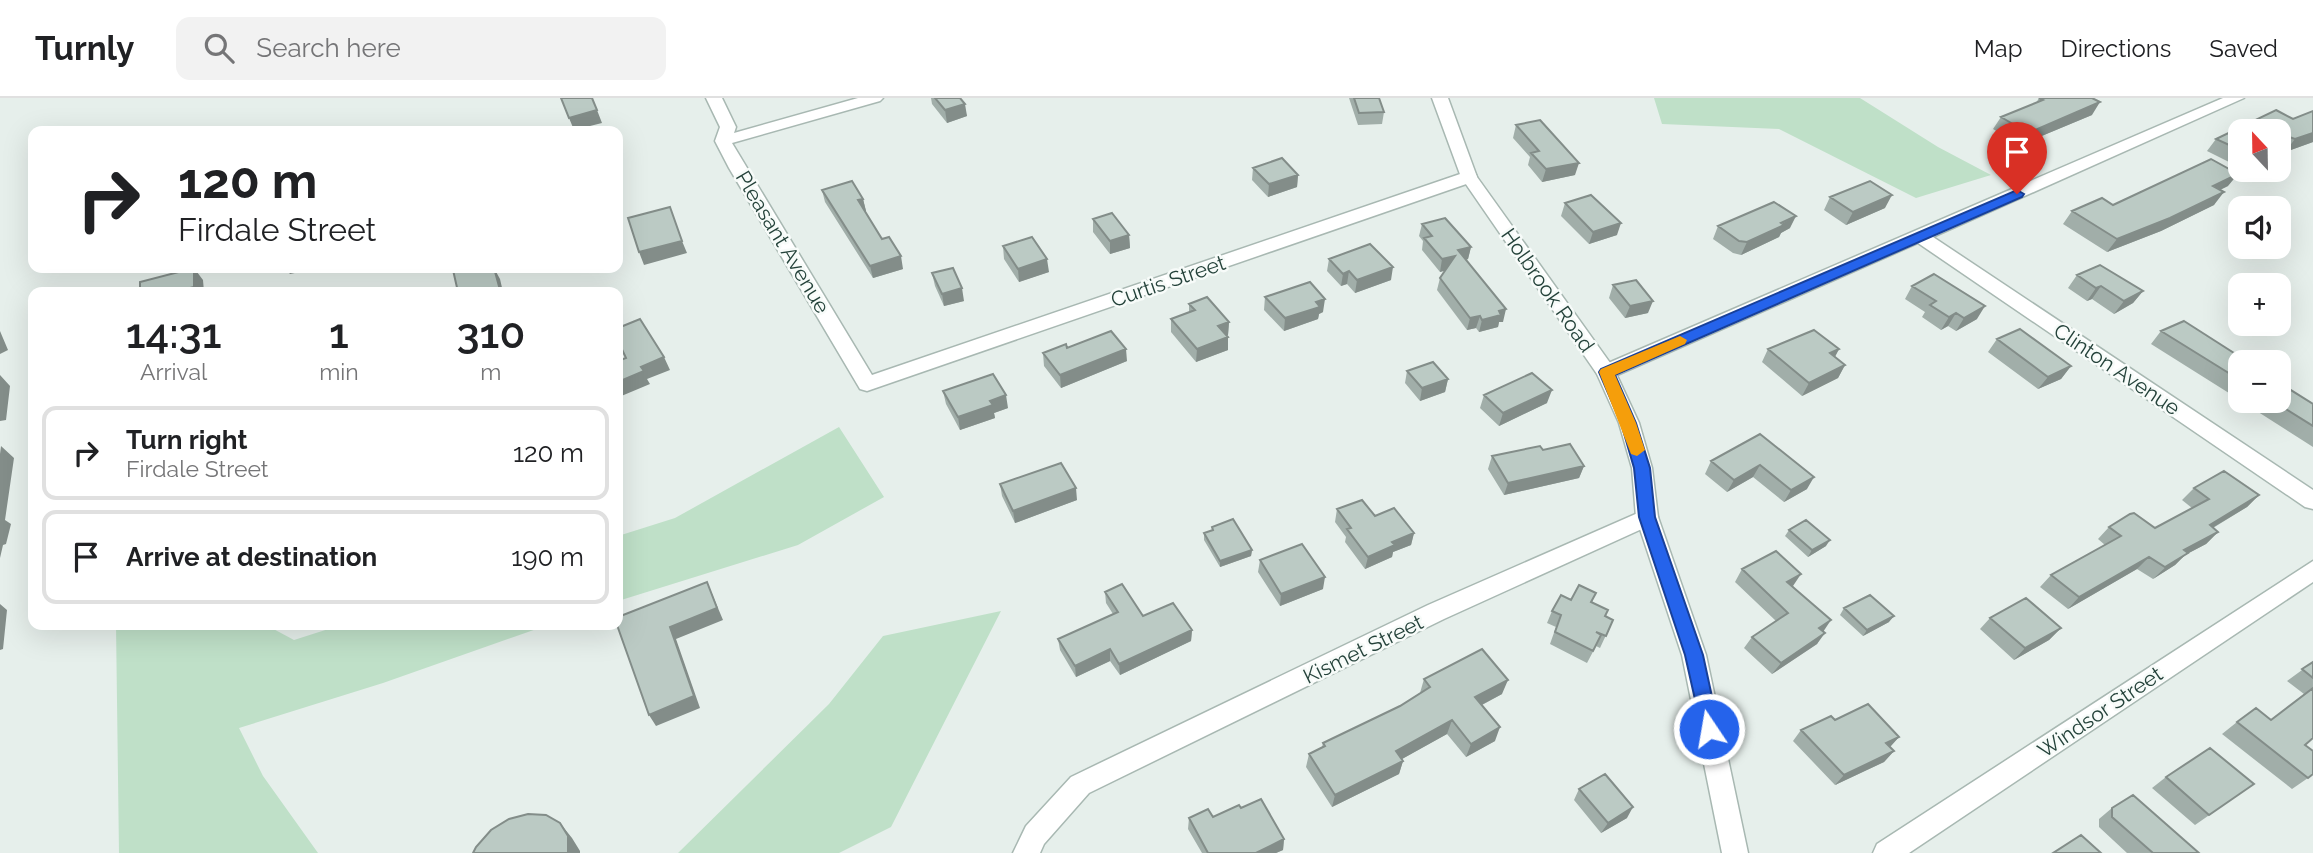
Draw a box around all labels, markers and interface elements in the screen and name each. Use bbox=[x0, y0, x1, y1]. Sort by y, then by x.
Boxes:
search box bbox=[176, 17, 666, 80]
text: Turnly bbox=[35, 29, 134, 68]
icon: search bbox=[200, 29, 238, 67]
text: Search here bbox=[256, 33, 401, 63]
text: Map bbox=[1974, 34, 2023, 63]
text: Directions bbox=[2061, 34, 2171, 63]
text: Saved bbox=[2209, 34, 2278, 63]
north arrow bbox=[2228, 119, 2291, 182]
map controls bbox=[2228, 119, 2291, 413]
pin bbox=[1987, 122, 2047, 194]
icon: arrive bbox=[1998, 133, 2036, 171]
text: 120 m bbox=[178, 152, 317, 209]
icon: right bbox=[63, 154, 154, 245]
street label: Pleasant Avenue bbox=[731, 166, 835, 318]
button: sound bbox=[2228, 196, 2291, 259]
text: Firdale Street bbox=[178, 211, 376, 248]
street label: Holbrook Road bbox=[1496, 223, 1600, 357]
street label: Curtis Street bbox=[1107, 250, 1229, 312]
button: + bbox=[2228, 273, 2291, 336]
text: 14:31 bbox=[126, 309, 221, 358]
text: 1 bbox=[329, 309, 349, 358]
text: 310 bbox=[457, 309, 525, 358]
street label: Clinton Avenue bbox=[2049, 318, 2185, 420]
button: − bbox=[2228, 350, 2291, 413]
text: Arrival bbox=[140, 358, 207, 385]
text: min bbox=[319, 358, 359, 385]
text: m bbox=[480, 358, 501, 385]
text: Turn right bbox=[126, 425, 247, 455]
icon: right bbox=[67, 434, 105, 472]
text: 120 m bbox=[513, 438, 584, 468]
text: Firdale Street bbox=[126, 455, 269, 482]
icon: arrive bbox=[67, 538, 105, 576]
text: Arrive at destination bbox=[126, 542, 377, 572]
text: 190 m bbox=[511, 542, 584, 572]
street label: Kismet Street bbox=[1299, 609, 1427, 689]
street label: Windsor Street bbox=[2033, 661, 2167, 763]
position arrow bbox=[1672, 692, 1746, 766]

